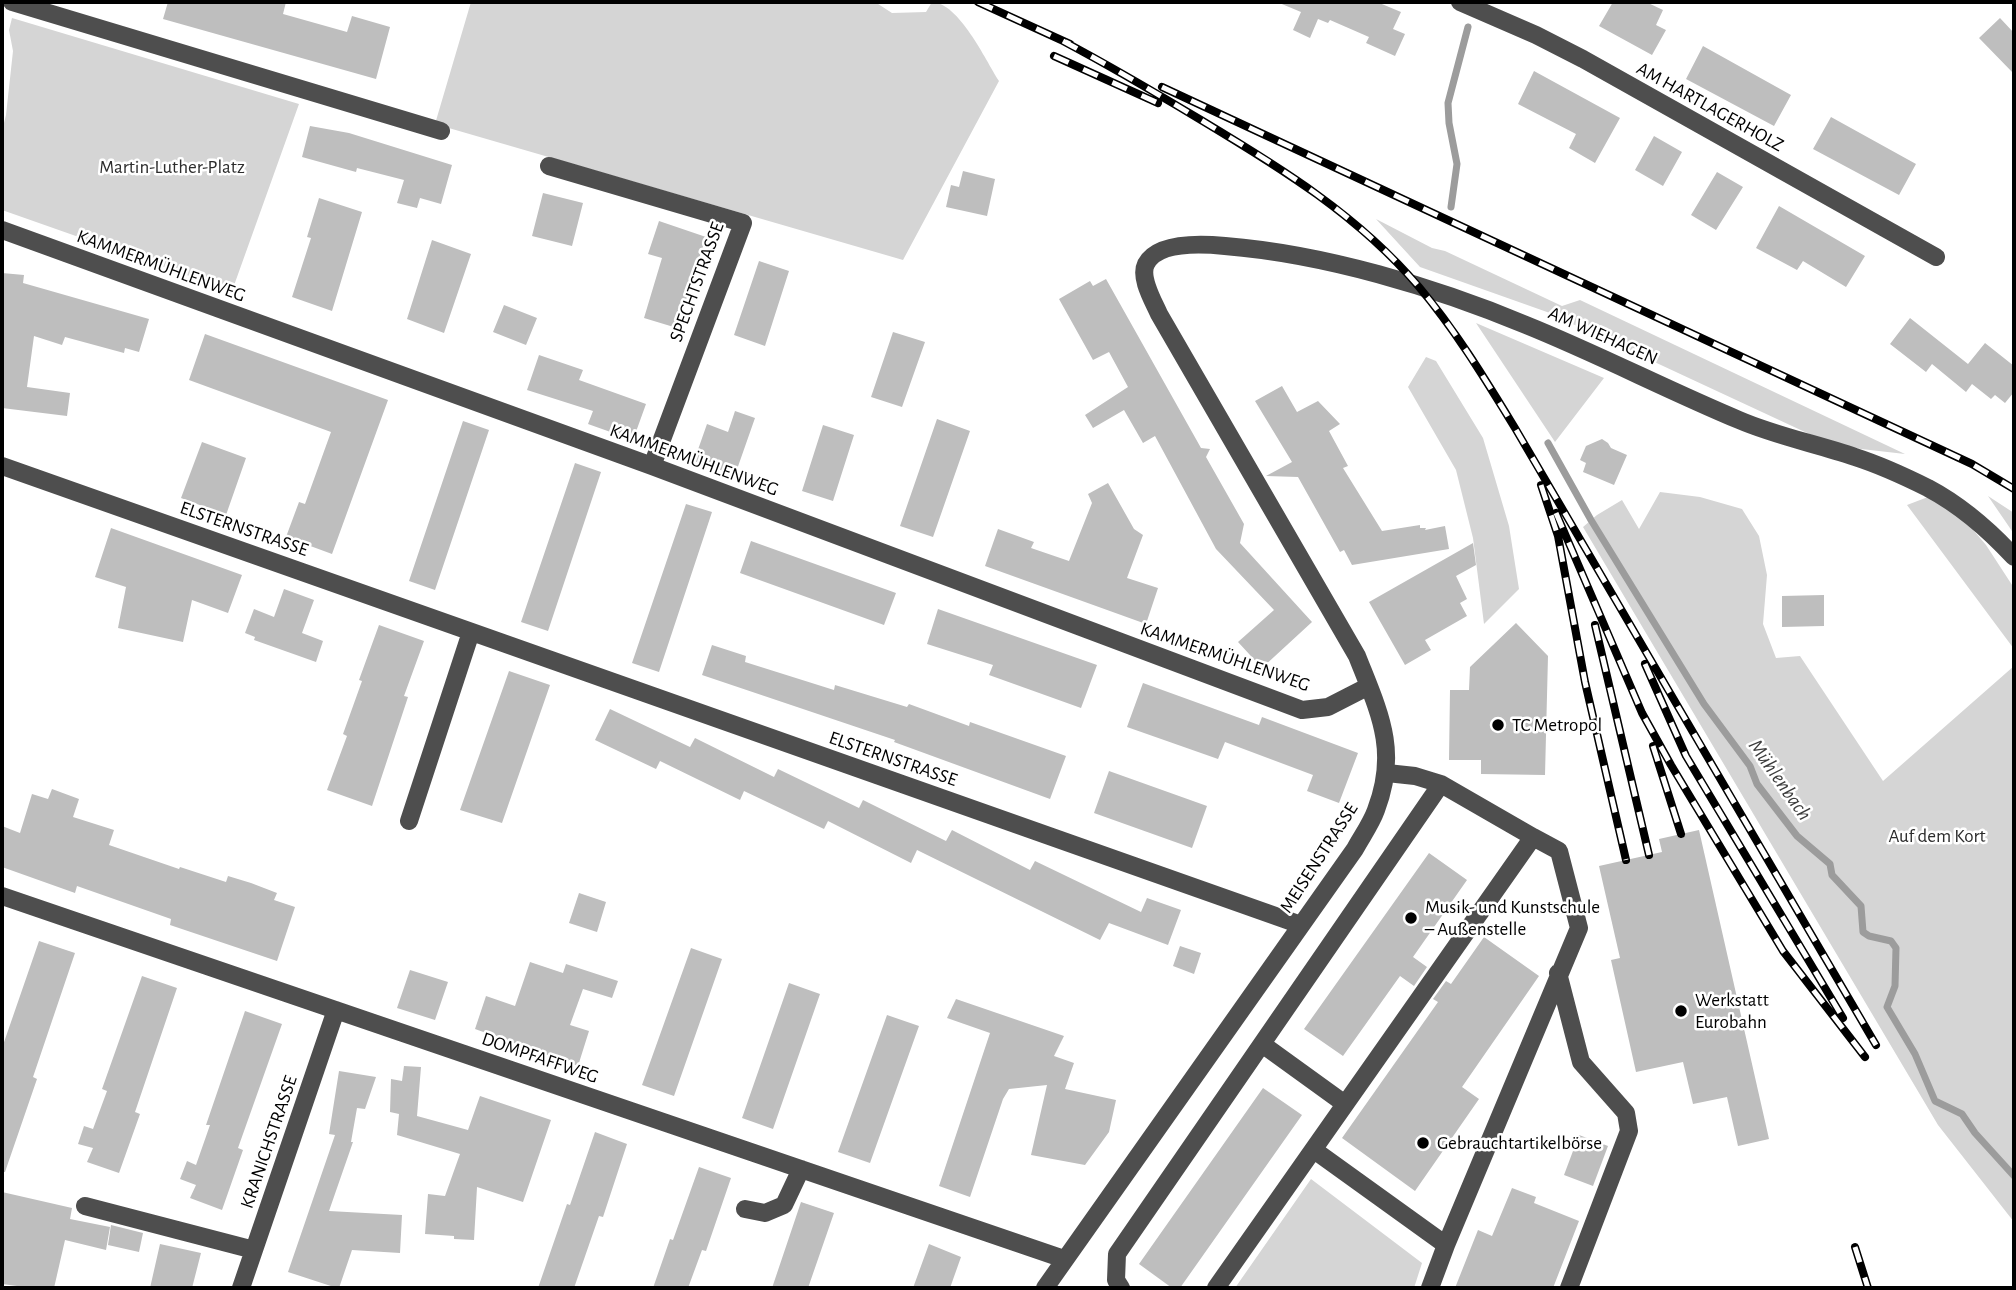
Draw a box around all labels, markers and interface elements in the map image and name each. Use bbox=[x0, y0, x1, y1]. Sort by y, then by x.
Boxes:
street label: AM HARTLAGERHOLZ bbox=[1632, 57, 1788, 157]
park label: Martin-Luther-Platz bbox=[99, 156, 245, 178]
street label: SPECHTSTRASSE bbox=[665, 219, 729, 345]
street label: KAMMERMÜHLENWEG bbox=[74, 225, 248, 307]
street label: AM WIEHAGEN bbox=[1545, 302, 1661, 370]
street label: KAMMERMÜHLENWEG bbox=[607, 419, 781, 501]
street label: ELSTERNSTRASSE bbox=[177, 496, 311, 562]
street label: KAMMERMÜHLENWEG bbox=[1137, 617, 1313, 697]
place label: TC Metropol bbox=[1512, 714, 1602, 736]
marker: TC Metropol bbox=[1490, 717, 1506, 733]
street label: ELSTERNSTRASSE bbox=[826, 726, 960, 792]
water label: Mühlenbach bbox=[1743, 734, 1817, 826]
street label: MEISENSTRASSE bbox=[1275, 799, 1363, 917]
park label: Auf dem Kort bbox=[1888, 825, 1986, 847]
place label: Musik- und Kunstschule – Außenstelle bbox=[1425, 896, 1600, 940]
marker: Musik- und Kunstschule – Außenstelle bbox=[1403, 910, 1419, 926]
place label: Werkstatt Eurobahn bbox=[1695, 989, 1769, 1033]
marker: Werkstatt Eurobahn bbox=[1673, 1003, 1689, 1019]
street label: DOMPFAFFWEG bbox=[479, 1027, 601, 1089]
street label: KRANICHSTRASSE bbox=[236, 1073, 302, 1211]
place label: Gebrauchtartikelbörse bbox=[1437, 1132, 1602, 1154]
marker: Gebrauchtartikelbörse bbox=[1415, 1135, 1431, 1151]

